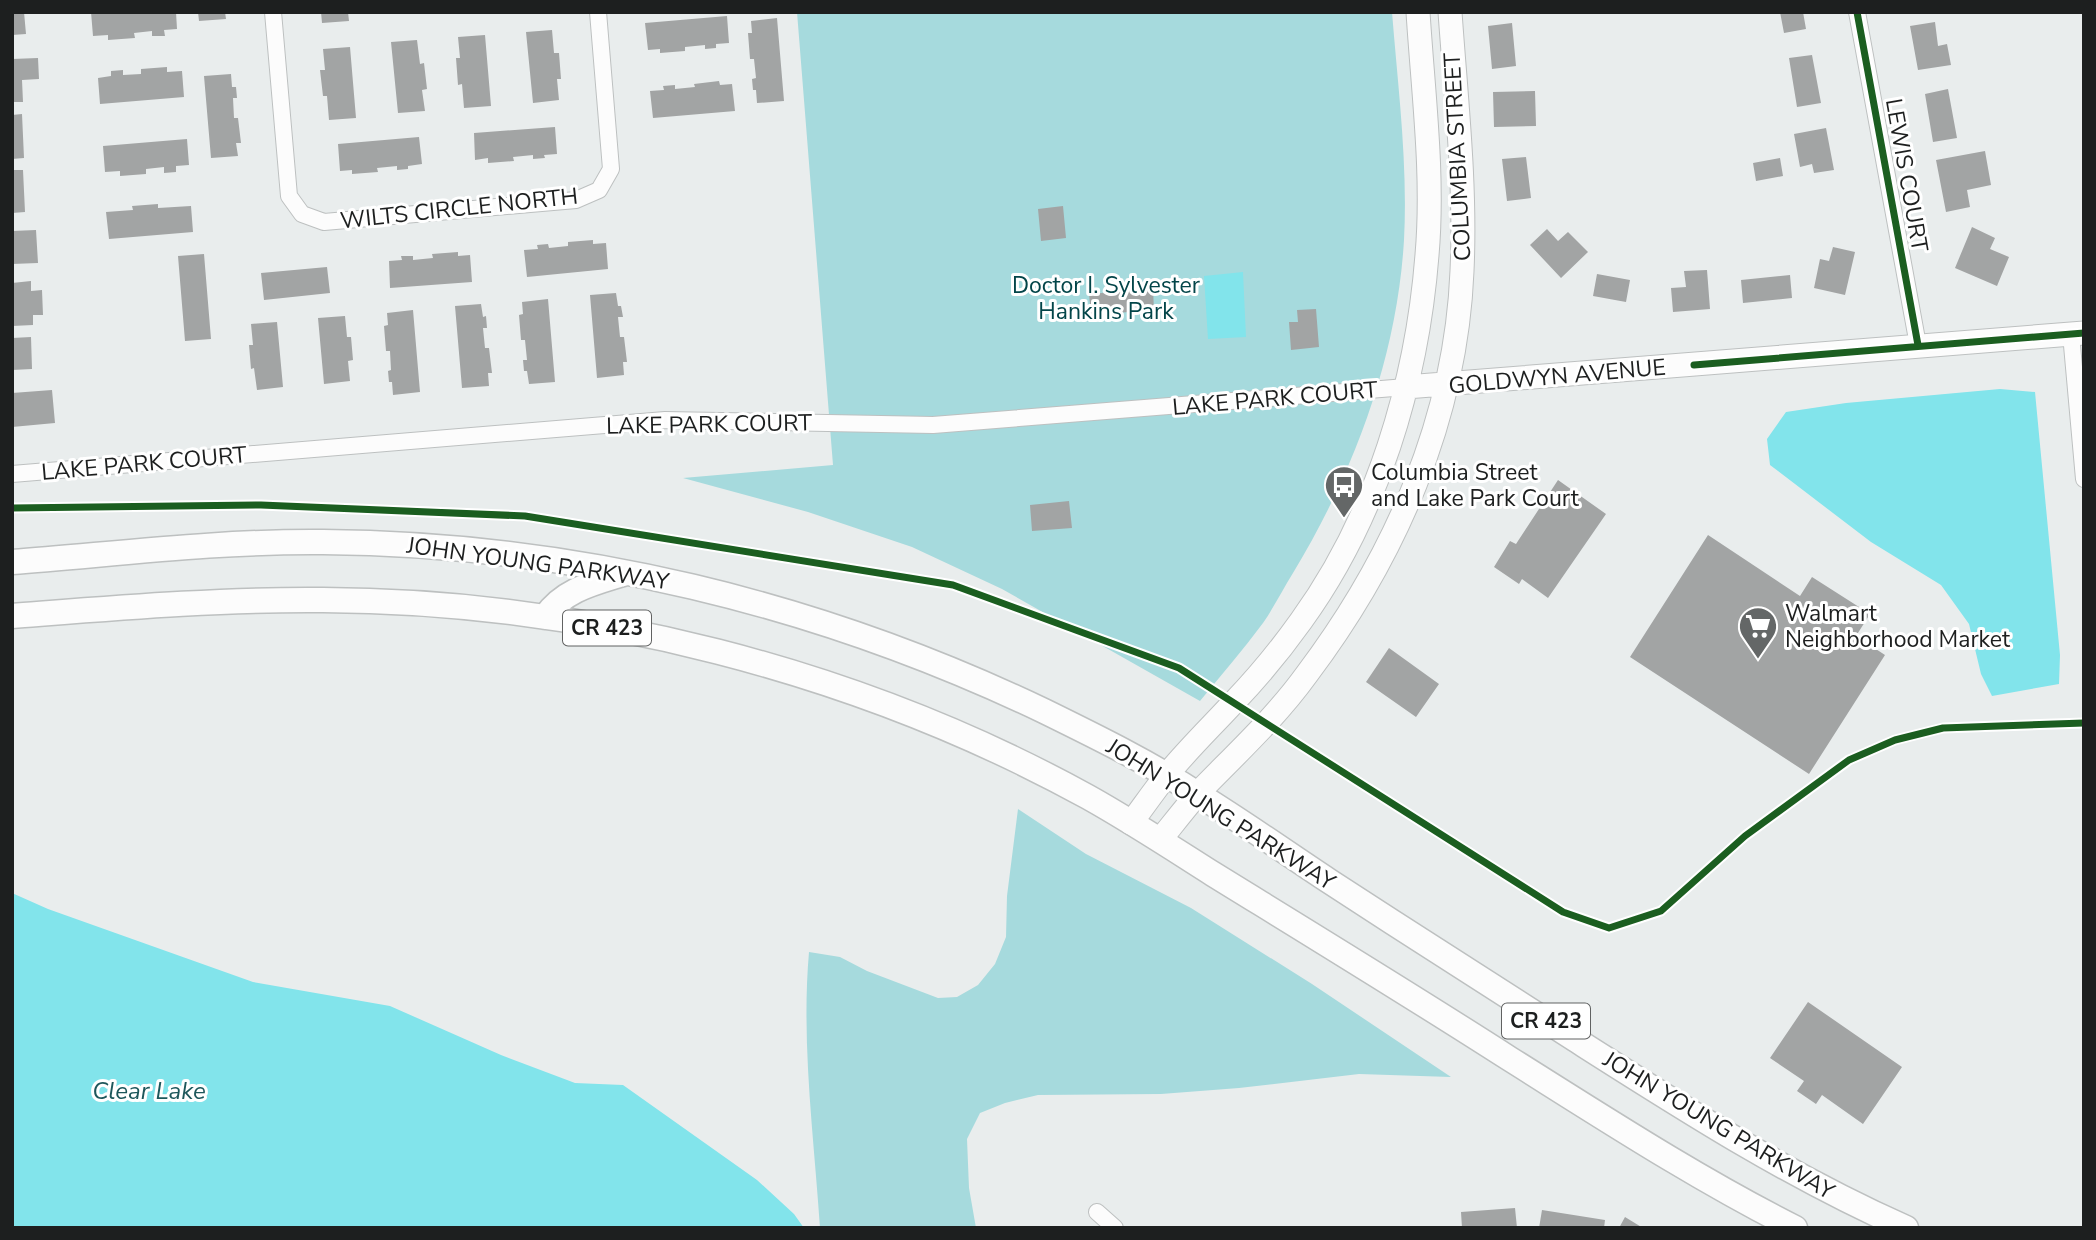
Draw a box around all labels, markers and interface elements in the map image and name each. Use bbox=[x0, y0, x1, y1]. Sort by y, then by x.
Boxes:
street label: COLUMBIA STREET bbox=[1437, 52, 1478, 262]
street label: LEWIS COURT bbox=[1878, 96, 1935, 254]
street label: WILTS CIRCLE NORTH bbox=[339, 181, 580, 236]
park label: Doctor I. Sylvester Hankins Park bbox=[1012, 270, 1201, 327]
street label: GOLDWYN AVENUE bbox=[1447, 352, 1667, 401]
street label: LAKE PARK COURT bbox=[1171, 374, 1379, 423]
street label: LAKE PARK COURT bbox=[606, 407, 812, 442]
street label: LAKE PARK COURT bbox=[40, 439, 248, 488]
place label: Columbia Street and Lake Park Court bbox=[1371, 457, 1580, 514]
bus stop icon: Columbia Street and Lake Park Court bbox=[1323, 464, 1365, 519]
street label: JOHN YOUNG PARKWAY bbox=[404, 530, 671, 597]
place label: Walmart Neighborhood Market bbox=[1785, 598, 2011, 655]
supermarket icon: Walmart Neighborhood Market bbox=[1737, 605, 1779, 660]
road number: CR 423 bbox=[563, 610, 651, 646]
street label: JOHN YOUNG PARKWAY bbox=[1100, 731, 1341, 898]
road number: CR 423 bbox=[1502, 1004, 1590, 1038]
street label: JOHN YOUNG PARKWAY bbox=[1597, 1044, 1840, 1207]
water label: Clear Lake bbox=[92, 1075, 206, 1107]

